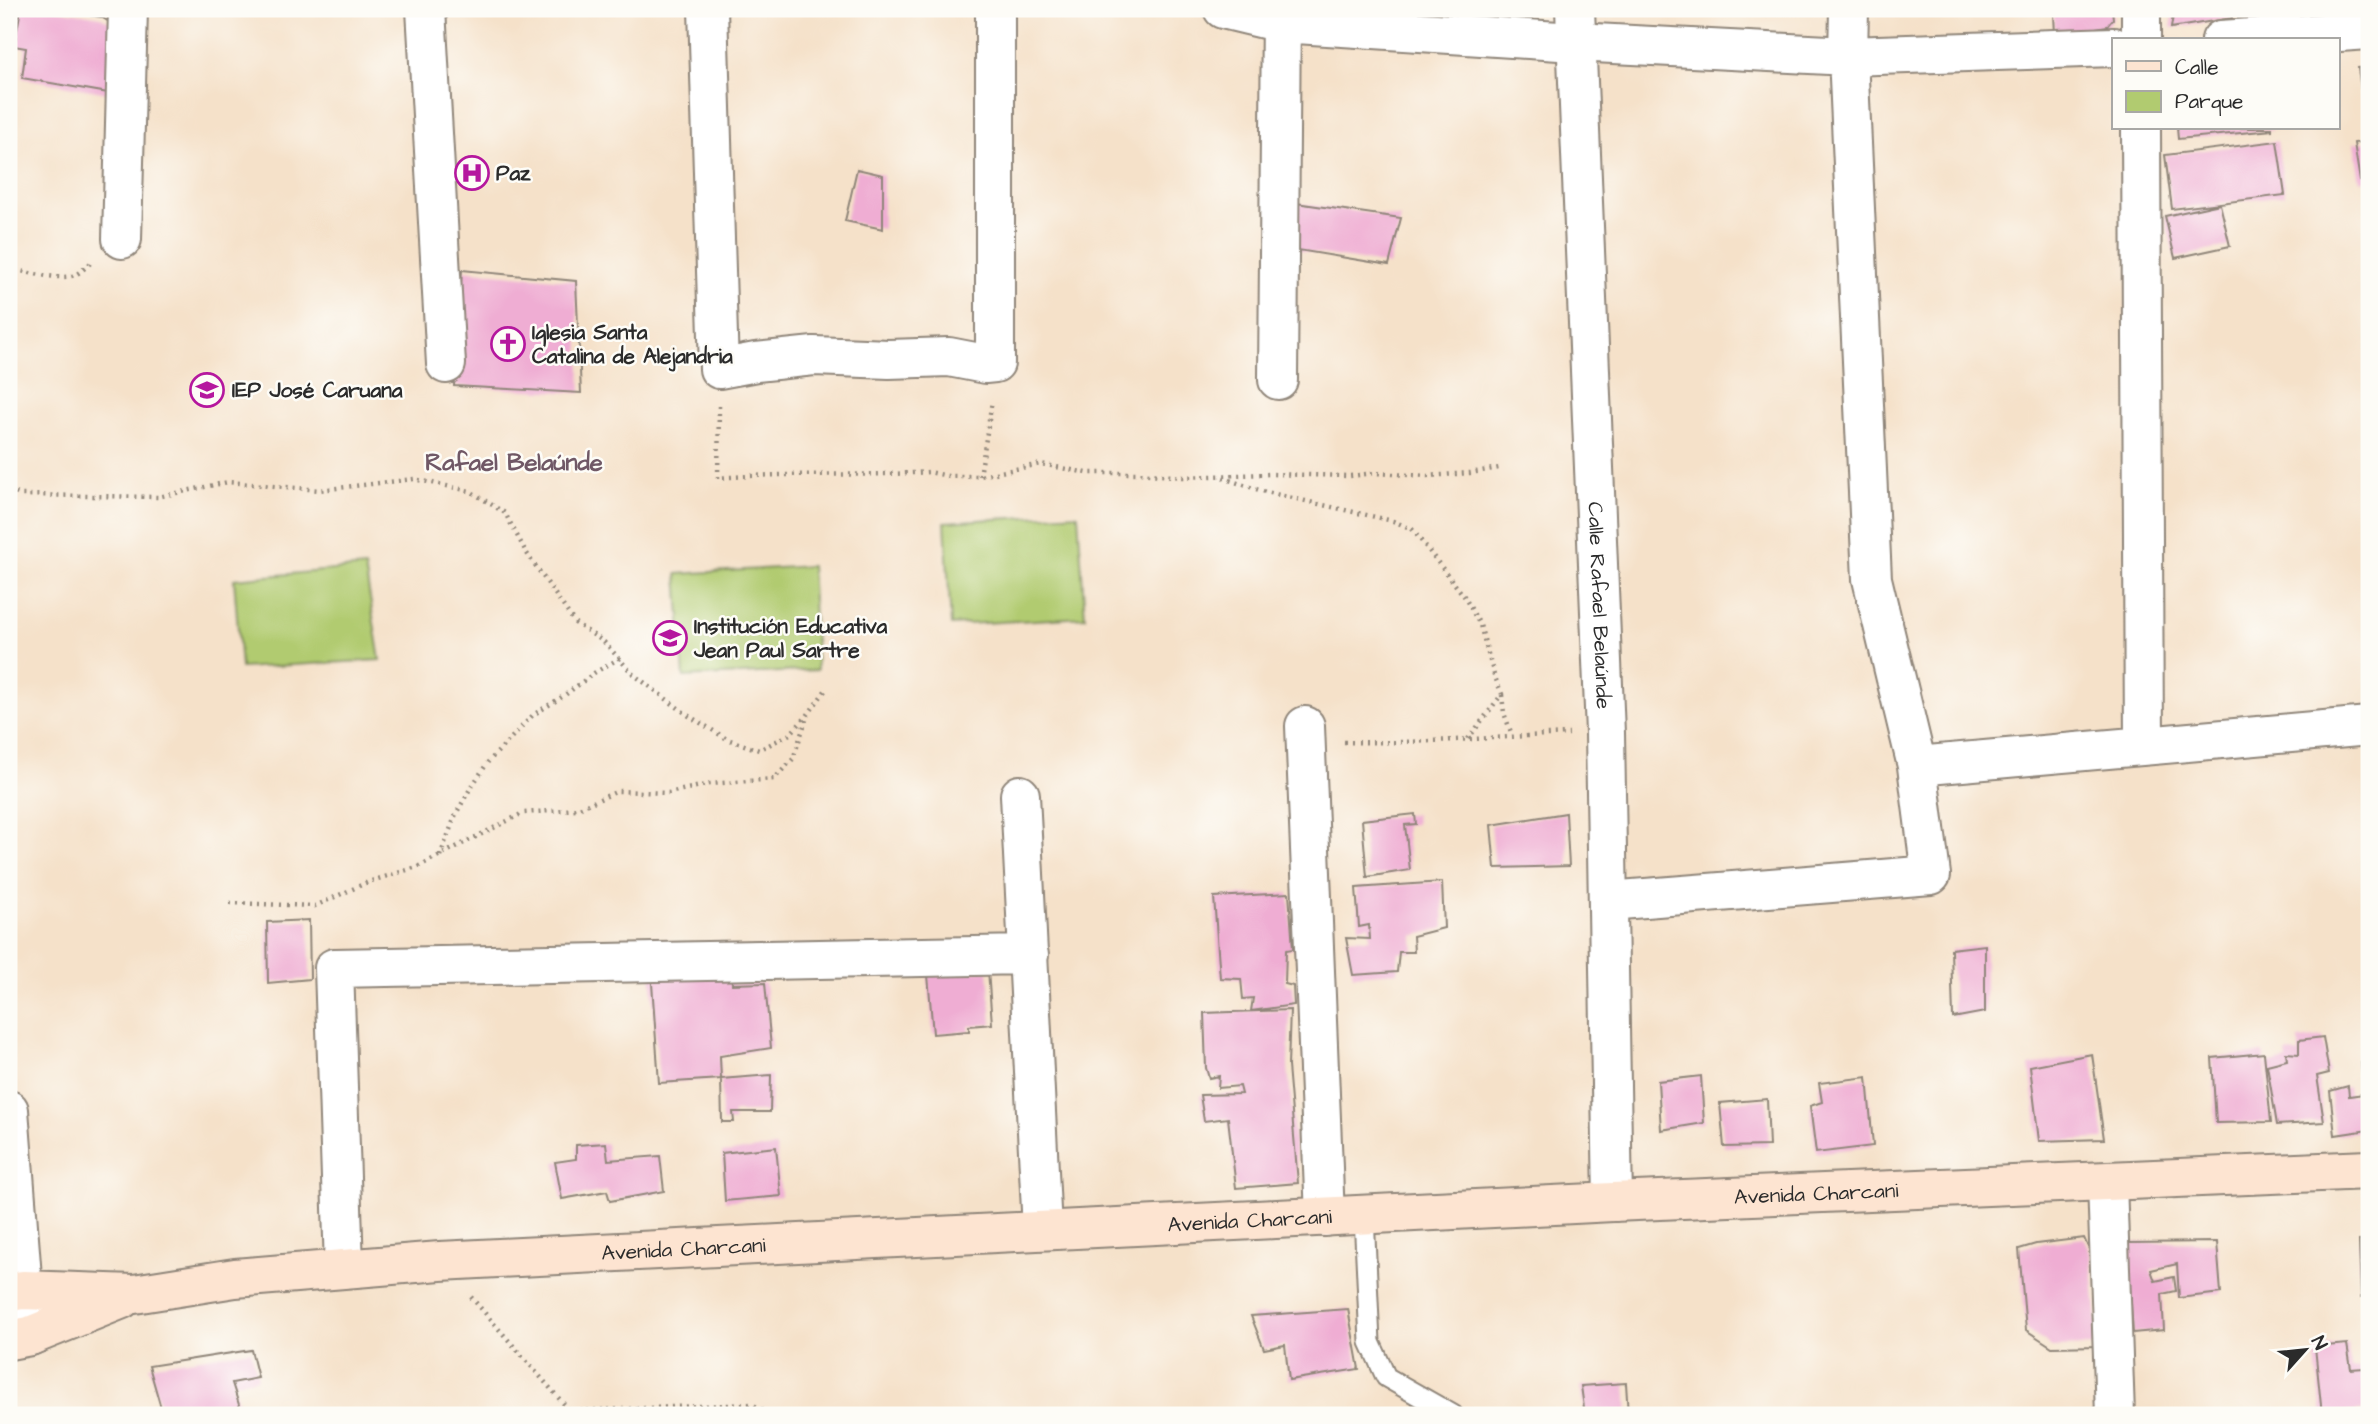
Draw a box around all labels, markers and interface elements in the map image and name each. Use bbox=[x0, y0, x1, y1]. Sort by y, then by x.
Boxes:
legend bbox=[2112, 38, 2340, 130]
text: Calle bbox=[2175, 53, 2219, 82]
text: Parque bbox=[2175, 87, 2243, 116]
hospital icon: Paz bbox=[453, 154, 491, 192]
place label: Paz bbox=[496, 159, 531, 188]
place label: Iglesia Santa Catalina de Alejandria bbox=[532, 318, 733, 372]
church icon: Iglesia Santa Catalina de Alejandria bbox=[489, 325, 527, 363]
school or university icon: IEP José Caruana bbox=[188, 371, 226, 409]
place label: IEP José Caruana bbox=[232, 376, 403, 405]
district label: Rafael Belaúnde bbox=[425, 446, 603, 480]
street label: Calle Rafael Belaúnde bbox=[1580, 501, 1618, 710]
place label: Institución Educativa Jean Paul Sartre bbox=[693, 612, 888, 665]
school or university icon: Institución Educativa Jean Paul Sartre bbox=[651, 619, 689, 657]
street label: Avenida Charcani bbox=[1733, 1176, 1899, 1212]
street label: Avenida Charcani bbox=[1167, 1202, 1333, 1239]
street label: Avenida Charcani bbox=[601, 1231, 766, 1268]
north arrow bbox=[2270, 1316, 2340, 1386]
text: N bbox=[2304, 1332, 2334, 1354]

